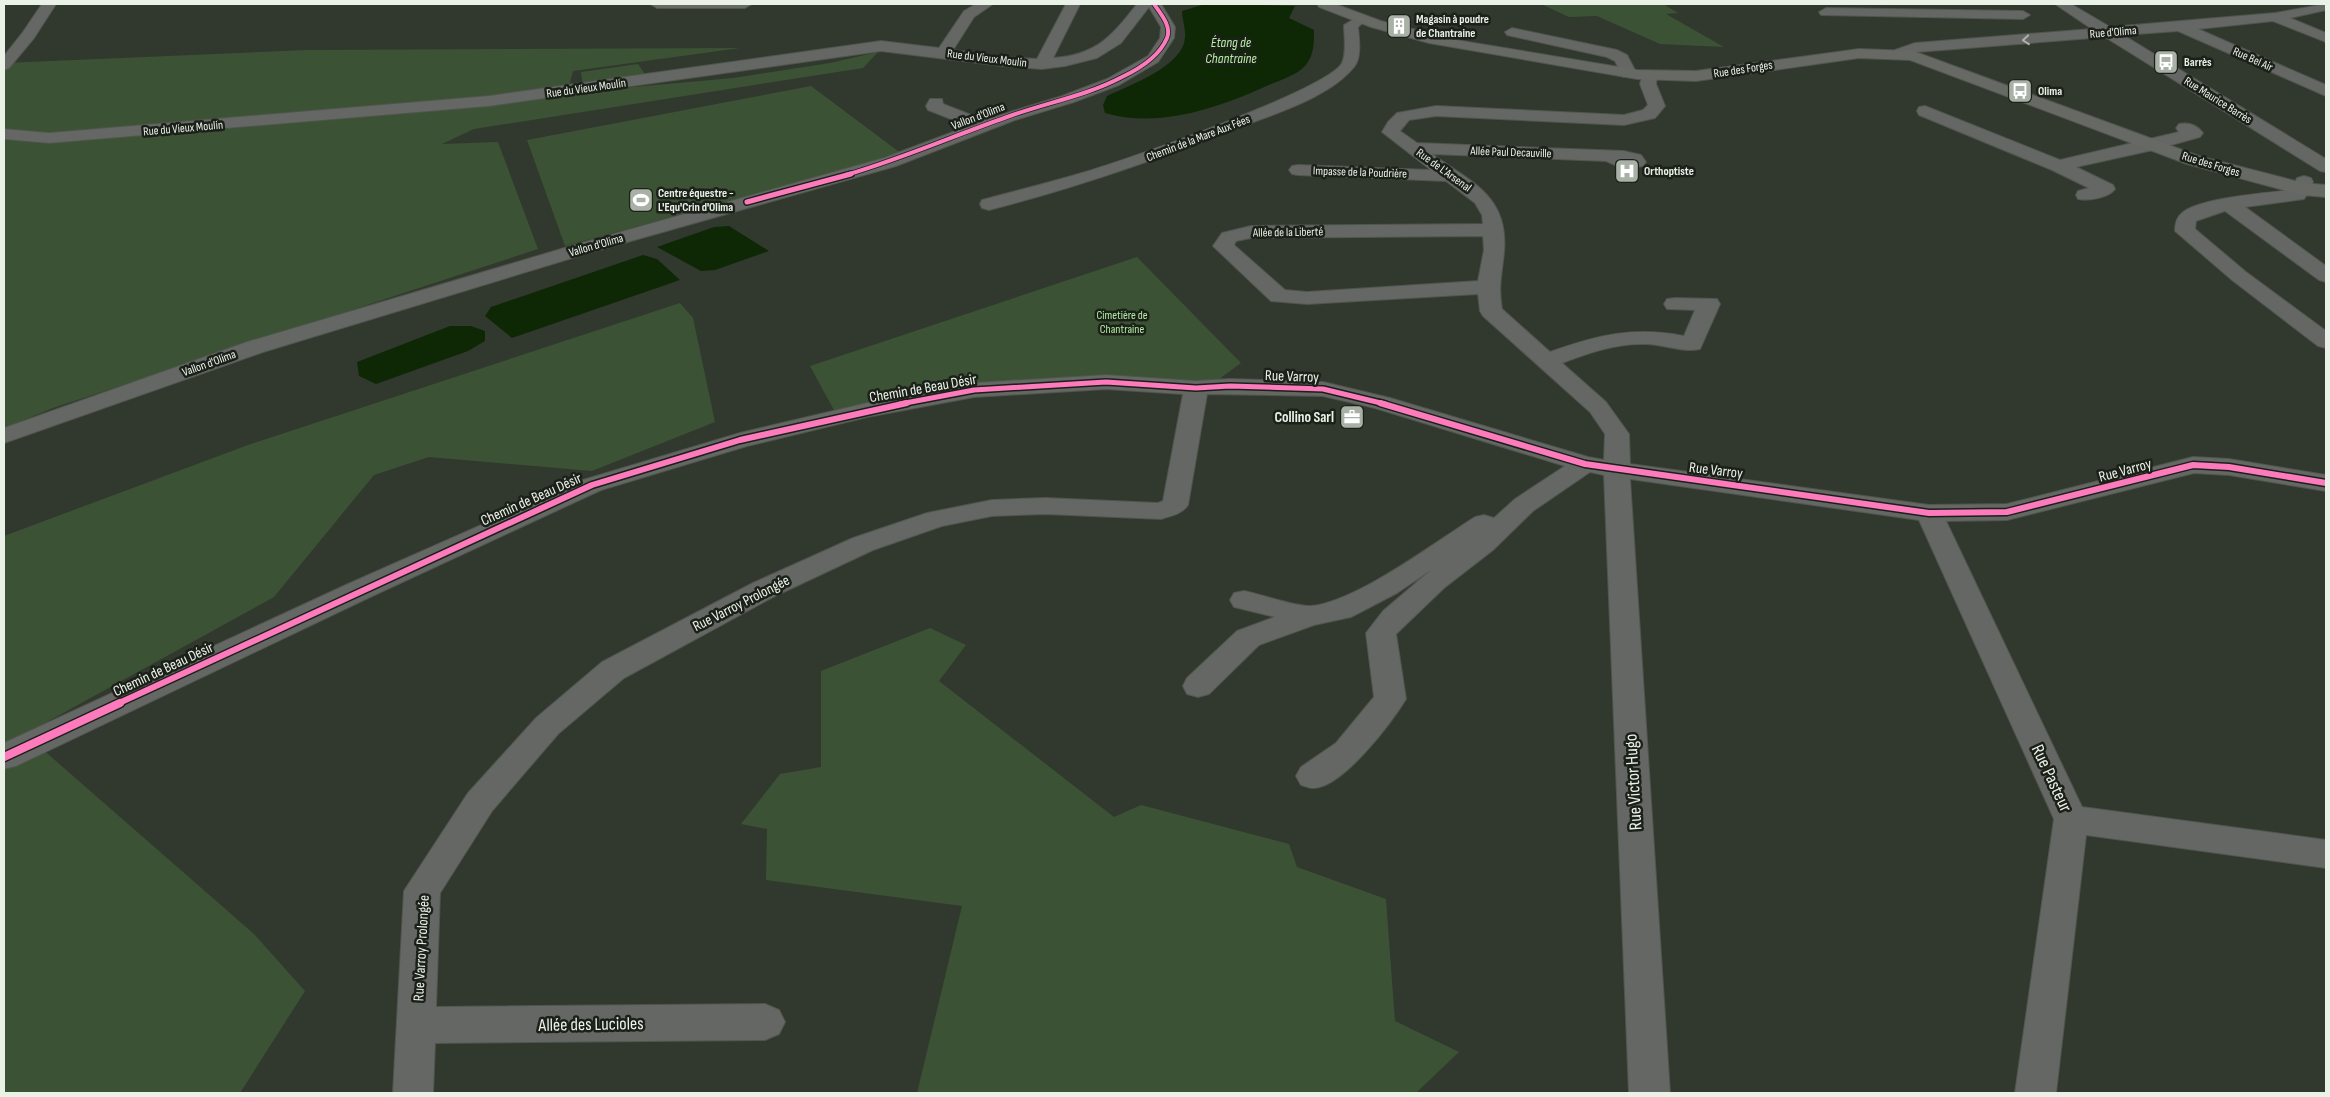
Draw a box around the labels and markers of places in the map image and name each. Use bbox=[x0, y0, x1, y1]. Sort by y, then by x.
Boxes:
place label: Magasin à poudre de Chantraine bbox=[1416, 12, 1489, 41]
building icon: Magasin à poudre de Chantraine bbox=[1386, 13, 1412, 39]
bus stop icon: Barrès bbox=[2153, 49, 2179, 75]
place label: Barrès bbox=[2184, 55, 2212, 70]
bus stop icon: Olima bbox=[2007, 78, 2033, 104]
place label: Olima bbox=[2038, 84, 2062, 99]
hospital icon: Orthoptiste bbox=[1614, 158, 1640, 184]
place label: Orthoptiste bbox=[1644, 164, 1694, 179]
place label: Centre équestre - L'Equ'Crin d'Olima bbox=[658, 186, 734, 215]
sports icon: Centre équestre - L'Equ'Crin d'Olima bbox=[628, 187, 654, 213]
office icon: Collino Sarl bbox=[1339, 404, 1365, 430]
place label: Collino Sarl bbox=[1274, 408, 1334, 427]

